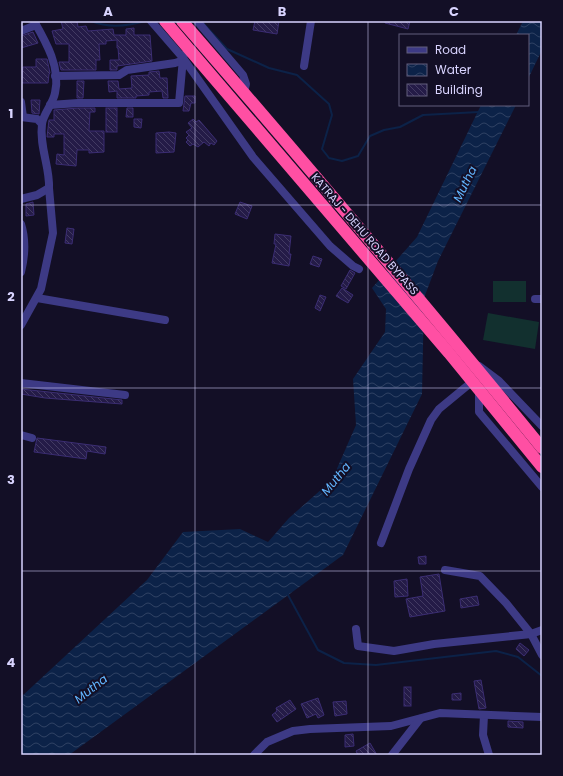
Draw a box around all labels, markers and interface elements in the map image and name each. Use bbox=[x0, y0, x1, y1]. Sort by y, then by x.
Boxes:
text: A bbox=[103, 2, 113, 21]
text: B bbox=[278, 2, 287, 21]
text: C bbox=[449, 2, 459, 21]
legend bbox=[399, 34, 529, 106]
text: Road bbox=[435, 41, 466, 58]
text: Water bbox=[435, 61, 472, 78]
text: Building bbox=[435, 81, 483, 98]
text: 1 bbox=[9, 104, 13, 123]
water label: Mutha bbox=[449, 163, 481, 205]
street label: KATRAJ - DEHU ROAD BYPASS bbox=[308, 170, 422, 298]
text: 2 bbox=[7, 287, 15, 306]
water label: Mutha bbox=[317, 458, 354, 499]
text: 3 bbox=[7, 470, 15, 489]
text: 4 bbox=[7, 653, 16, 672]
water label: Mutha bbox=[70, 670, 111, 707]

